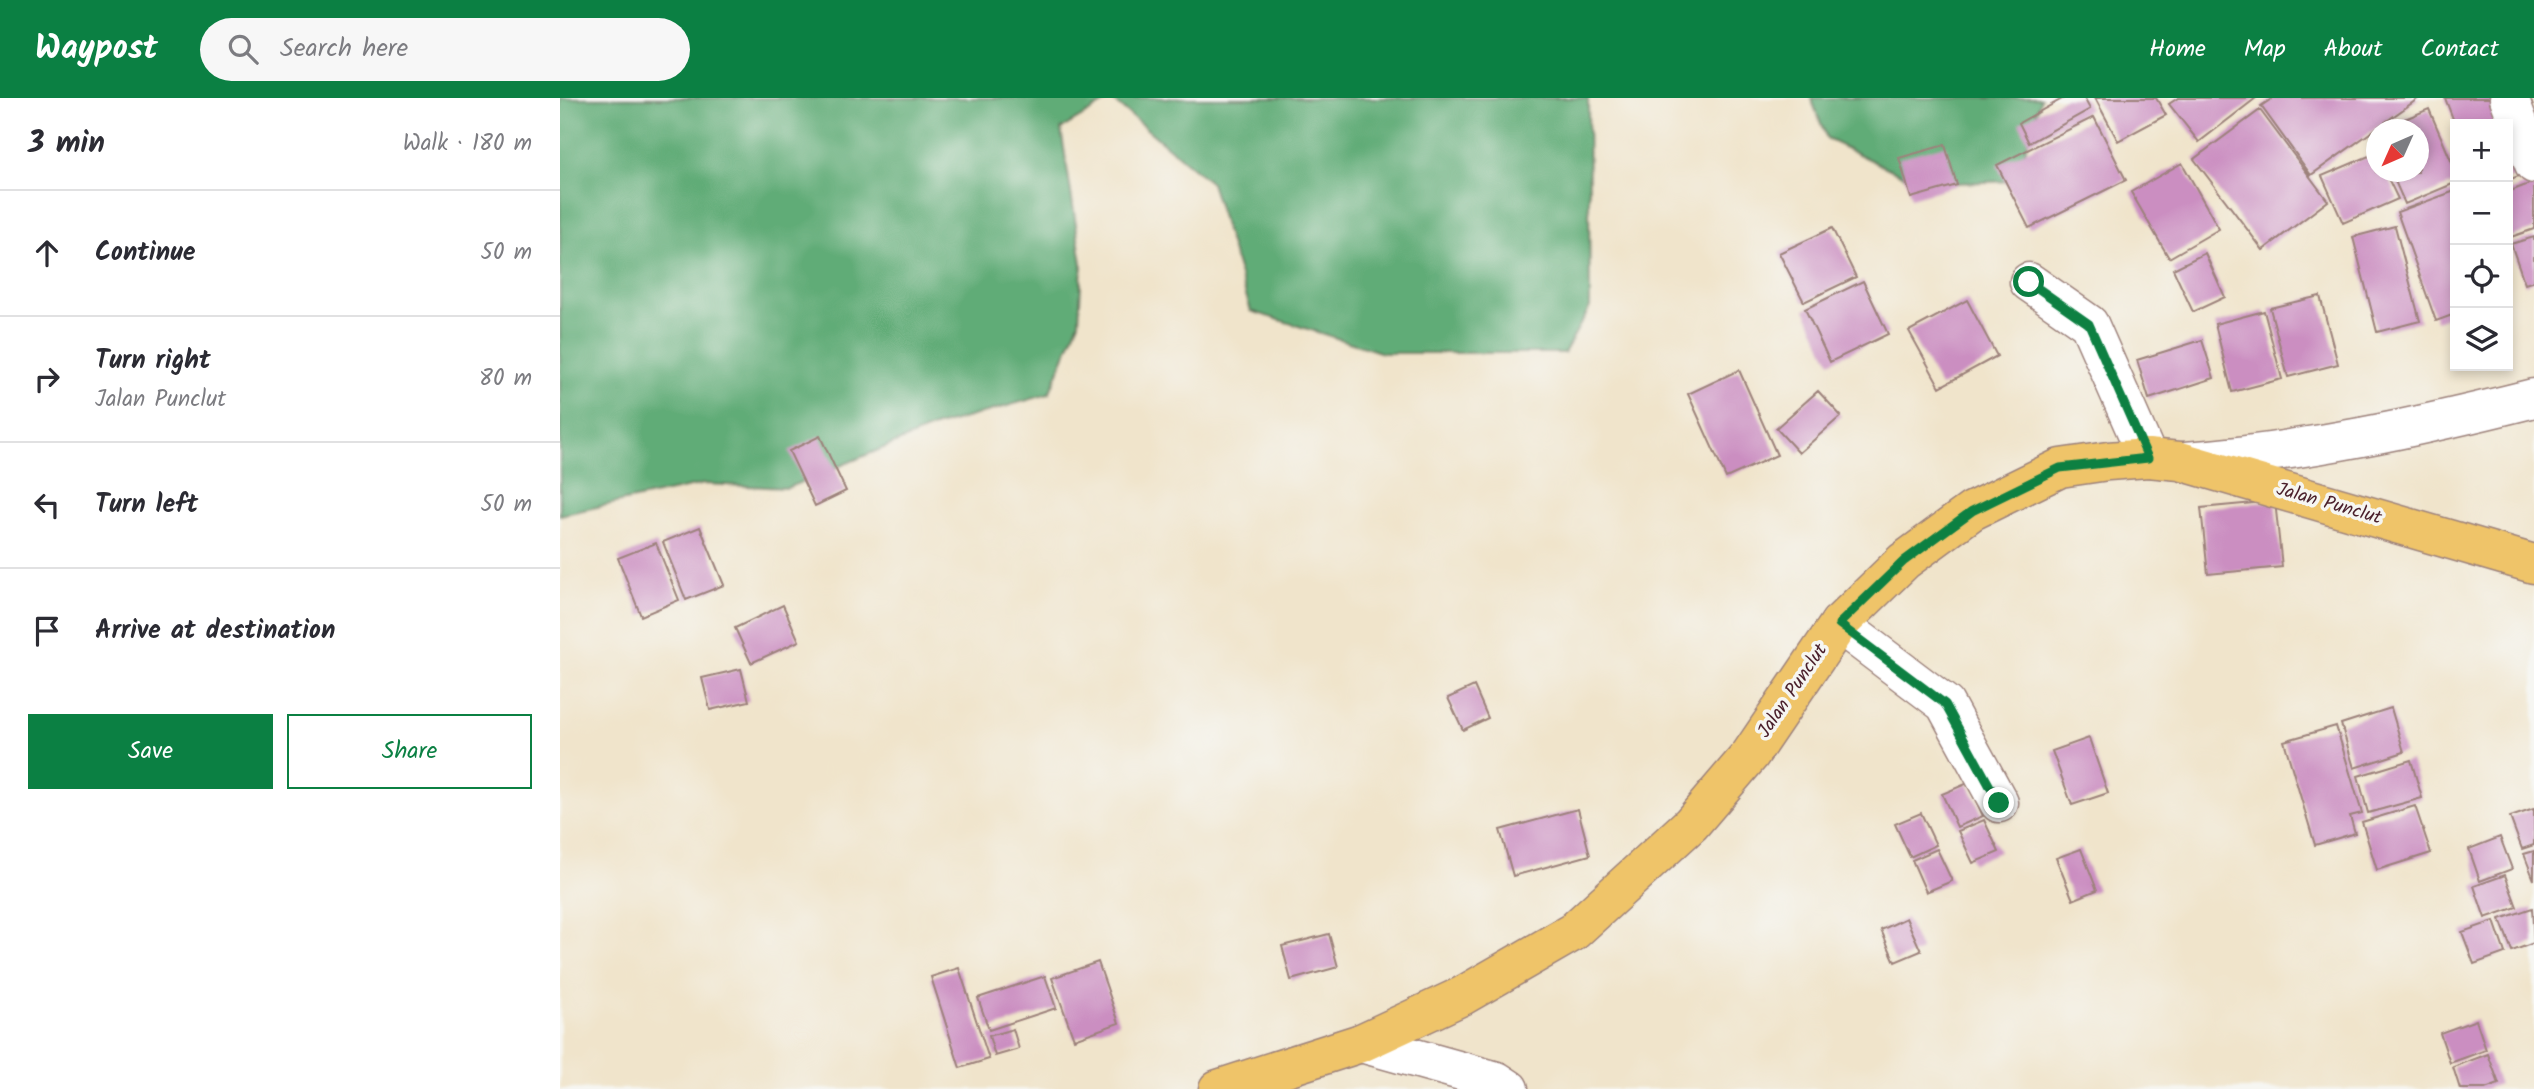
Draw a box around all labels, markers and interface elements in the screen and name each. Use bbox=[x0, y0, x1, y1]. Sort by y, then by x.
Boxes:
search box bbox=[200, 18, 690, 81]
text: Waypost bbox=[35, 23, 158, 76]
text: Search here bbox=[280, 28, 408, 70]
icon: search bbox=[224, 30, 262, 68]
text: Home bbox=[2149, 30, 2206, 69]
text: Map bbox=[2244, 30, 2286, 69]
text: About bbox=[2324, 30, 2382, 69]
text: Contact bbox=[2420, 30, 2499, 69]
north arrow bbox=[2366, 119, 2429, 182]
map controls bbox=[2450, 119, 2513, 371]
button: + bbox=[2450, 119, 2513, 182]
text: 3 min bbox=[28, 120, 105, 168]
text: Walk · 180 m bbox=[403, 126, 532, 162]
button: − bbox=[2450, 182, 2513, 245]
text: Continue bbox=[95, 232, 196, 274]
icon: ahead bbox=[28, 234, 66, 272]
text: 50 m bbox=[481, 235, 532, 271]
button: locate bbox=[2450, 245, 2513, 308]
route start bbox=[2013, 266, 2044, 297]
button: layers bbox=[2450, 308, 2513, 371]
text: Turn right bbox=[95, 340, 211, 382]
icon: right bbox=[28, 360, 66, 398]
text: 80 m bbox=[479, 361, 532, 397]
text: Jalan Punclut bbox=[95, 382, 226, 418]
street label: Jalan Punclut bbox=[2273, 475, 2386, 534]
text: Turn left bbox=[95, 484, 198, 526]
icon: left bbox=[28, 486, 66, 524]
text: 50 m bbox=[481, 487, 532, 523]
text: Arrive at destination bbox=[95, 610, 335, 652]
icon: arrive bbox=[28, 612, 66, 650]
street label: Jalan Punclut bbox=[1750, 637, 1836, 744]
button: Save bbox=[28, 714, 273, 789]
button: Share bbox=[287, 714, 532, 789]
route end bbox=[1983, 787, 2014, 818]

